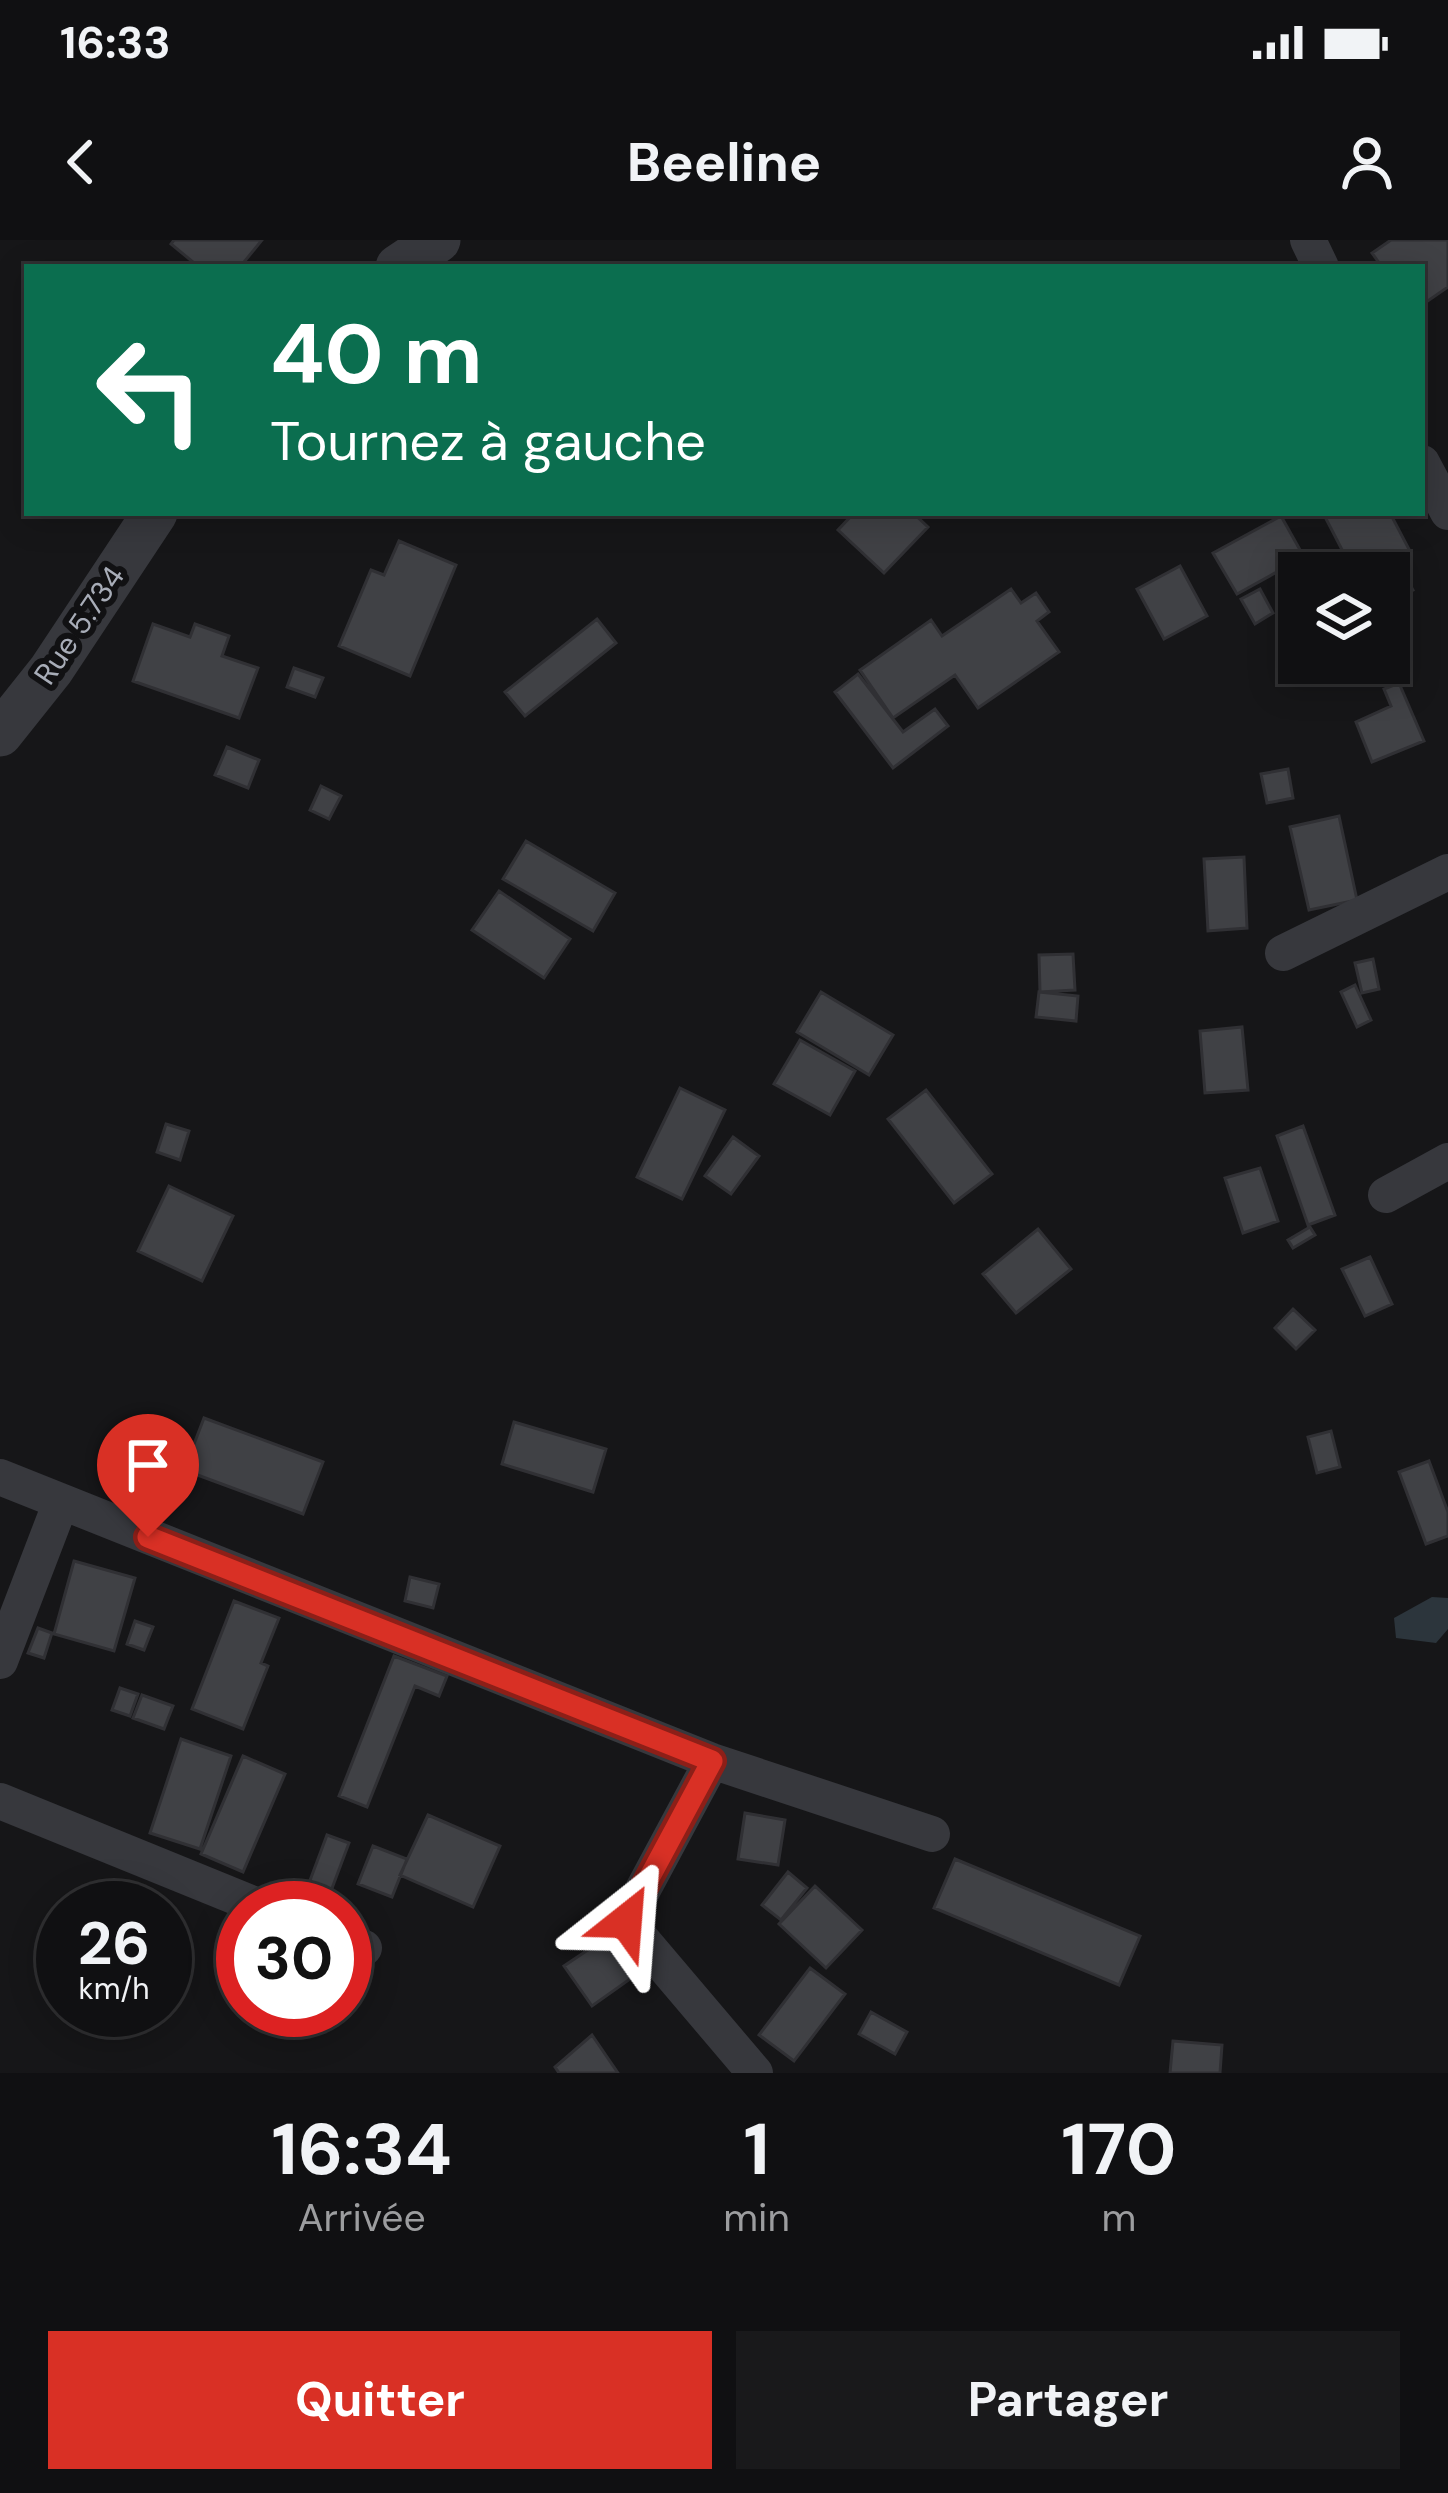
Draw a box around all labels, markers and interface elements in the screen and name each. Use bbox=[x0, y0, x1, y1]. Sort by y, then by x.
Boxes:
text: 16:33 bbox=[60, 13, 171, 72]
text: Beeline bbox=[627, 127, 821, 198]
icon: back bbox=[48, 129, 114, 195]
icon: person bbox=[1334, 129, 1400, 195]
text: 40 m bbox=[270, 300, 483, 409]
icon: left bbox=[72, 312, 228, 468]
text: Tournez à gauche bbox=[270, 406, 706, 477]
map controls bbox=[1278, 552, 1410, 684]
button: layers bbox=[1278, 552, 1410, 684]
street label: Rue 5.734 bbox=[25, 558, 133, 692]
pin bbox=[97, 1414, 199, 1537]
icon: arrive bbox=[115, 1432, 181, 1498]
position arrow bbox=[563, 1858, 689, 1984]
speed limit sign: 30 bbox=[216, 1881, 372, 2037]
text: 26 bbox=[78, 1904, 150, 1983]
text: km/h bbox=[79, 1969, 149, 2008]
text: 16:34 bbox=[271, 2103, 452, 2196]
text: 1 bbox=[743, 2103, 770, 2196]
text: 170 bbox=[1061, 2103, 1176, 2196]
text: Arrivée bbox=[298, 2192, 426, 2243]
text: min bbox=[723, 2192, 790, 2243]
text: m bbox=[1102, 2192, 1136, 2243]
button: Quitter bbox=[48, 2331, 712, 2469]
button: Partager bbox=[736, 2331, 1400, 2469]

